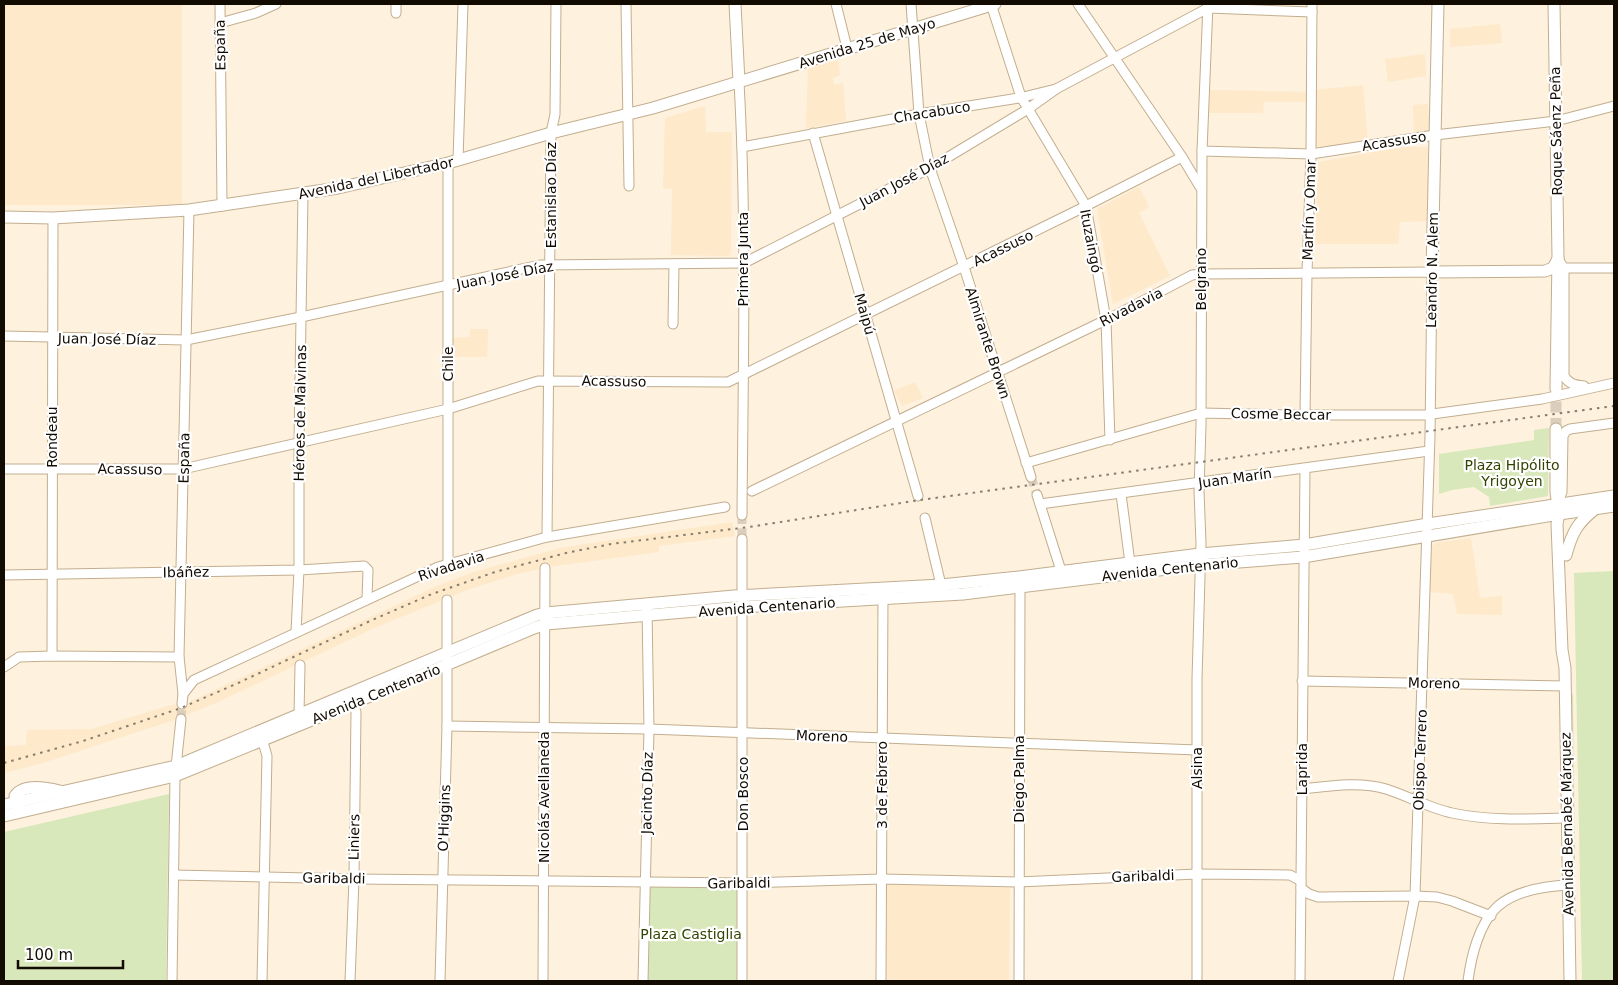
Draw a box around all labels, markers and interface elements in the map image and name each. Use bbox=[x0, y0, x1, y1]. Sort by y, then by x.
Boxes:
street label: Avenida 25 de Mayo bbox=[797, 15, 937, 71]
street label: España bbox=[212, 19, 228, 71]
street label: Roque Sáenz Peña bbox=[1547, 66, 1565, 196]
street label: Chacabuco bbox=[892, 98, 972, 126]
street label: Acassuso bbox=[1361, 128, 1427, 154]
street label: Estanislao Díaz bbox=[543, 142, 559, 248]
street label: Juan José Díaz bbox=[856, 150, 951, 211]
street label: Avenida del Libertador bbox=[297, 154, 455, 202]
street label: Martín y Omar bbox=[1299, 159, 1319, 261]
street label: Ituzaingó bbox=[1077, 208, 1105, 274]
street label: Primera Junta bbox=[735, 212, 751, 306]
street label: Leandro N. Alem bbox=[1423, 212, 1441, 328]
street label: Acassuso bbox=[970, 227, 1036, 269]
street label: Belgrano bbox=[1193, 248, 1209, 310]
street label: Juan José Díaz bbox=[454, 258, 555, 292]
street label: Rivadavia bbox=[1097, 284, 1165, 330]
street label: Almirante Brown bbox=[962, 285, 1014, 401]
street label: Maipú bbox=[851, 291, 879, 337]
street label: Juan José Díaz bbox=[57, 330, 156, 348]
street label: Héroes de Malvinas bbox=[291, 344, 309, 482]
street label: Chile bbox=[440, 346, 456, 382]
street label: Acassuso bbox=[581, 372, 647, 390]
street label: Cosme Beccar bbox=[1231, 405, 1332, 423]
street label: Rondeau bbox=[44, 406, 60, 468]
street label: España bbox=[176, 432, 192, 484]
park label: Plaza Hipólito Yrigoyen bbox=[1465, 457, 1560, 489]
street label: Acassuso bbox=[97, 460, 163, 478]
street label: Juan Marín bbox=[1196, 465, 1273, 491]
street label: Rivadavia bbox=[416, 548, 486, 584]
street label: Avenida Centenario bbox=[1101, 554, 1239, 584]
street label: Ibáñez bbox=[163, 564, 209, 580]
street label: Avenida Centenario bbox=[698, 594, 836, 620]
street label: Avenida Centenario bbox=[309, 661, 443, 727]
street label: Moreno bbox=[1408, 675, 1460, 691]
street label: Obispo Terrero bbox=[1410, 709, 1430, 811]
street label: Moreno bbox=[796, 727, 848, 745]
street label: Nicolás Avellaneda bbox=[536, 731, 552, 863]
street label: Avenida Bernabé Márquez bbox=[1557, 732, 1577, 916]
street label: Diego Palma bbox=[1011, 735, 1027, 823]
street label: 3 de Febrero bbox=[874, 741, 890, 829]
street label: Laprida bbox=[1294, 743, 1310, 795]
street label: Alsina bbox=[1189, 747, 1205, 789]
street label: Jacinto Díaz bbox=[638, 752, 656, 835]
street label: Don Bosco bbox=[735, 757, 751, 831]
street label: O'Higgins bbox=[435, 784, 453, 852]
street label: Liniers bbox=[346, 814, 362, 860]
street label: Garibaldi bbox=[1111, 867, 1175, 885]
street label: Garibaldi bbox=[302, 869, 366, 887]
street label: Garibaldi bbox=[707, 874, 771, 892]
park label: Plaza Castiglia bbox=[640, 926, 742, 942]
scale bar bbox=[18, 938, 122, 970]
text: 100 m bbox=[25, 946, 73, 964]

